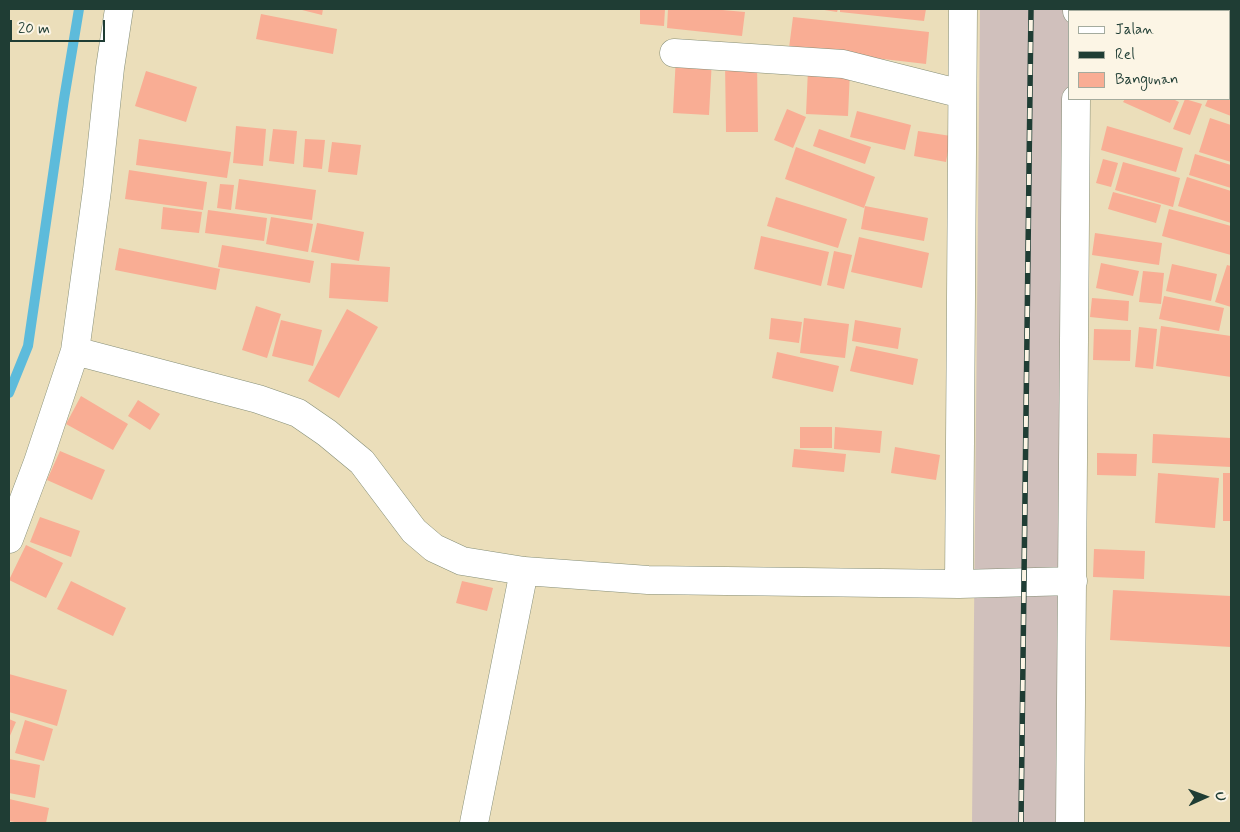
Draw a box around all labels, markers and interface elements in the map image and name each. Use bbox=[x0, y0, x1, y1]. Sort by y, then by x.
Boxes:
scale bar bbox=[12, 10, 108, 42]
legend bbox=[1068, 10, 1230, 100]
text: 20 m bbox=[18, 19, 50, 39]
text: Jalan bbox=[1115, 20, 1154, 40]
text: Rel bbox=[1115, 45, 1135, 65]
text: Bangunan bbox=[1115, 70, 1178, 90]
north arrow bbox=[1180, 772, 1230, 822]
text: U bbox=[1211, 792, 1229, 801]

